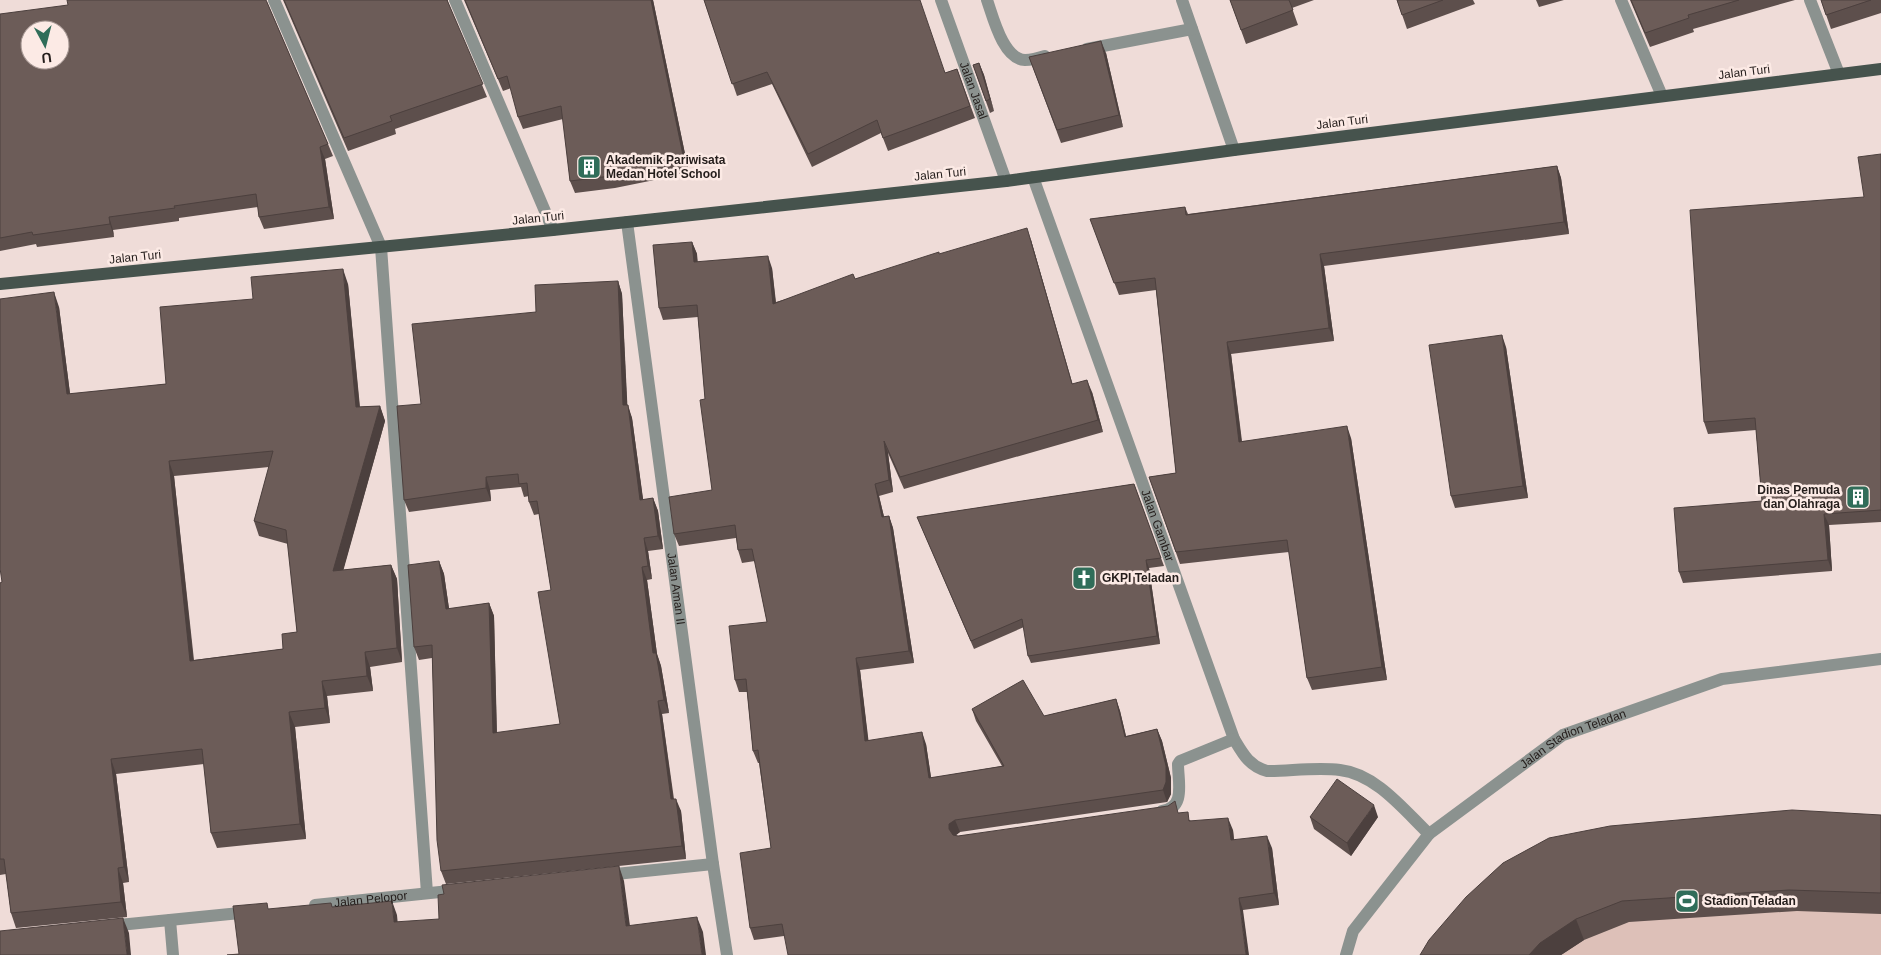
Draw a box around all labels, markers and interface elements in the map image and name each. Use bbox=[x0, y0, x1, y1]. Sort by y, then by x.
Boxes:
north arrow bbox=[20, 20, 70, 70]
text: U bbox=[41, 49, 53, 66]
street label: Jalan Jasal bbox=[957, 60, 990, 121]
street label: Jalan Turi bbox=[1717, 62, 1771, 82]
street label: Jalan Turi bbox=[1315, 112, 1369, 132]
place label: Akademik Pariwisata Medan Hotel School bbox=[606, 153, 726, 181]
building icon: Akademik Pariwisata Medan Hotel School bbox=[576, 154, 602, 180]
street label: Jalan Turi bbox=[913, 164, 967, 184]
street label: Jalan Turi bbox=[511, 208, 565, 228]
street label: Jalan Turi bbox=[108, 247, 162, 267]
place label: Dinas Pemuda dan Olahraga bbox=[1757, 483, 1840, 511]
building icon: Dinas Pemuda dan Olahraga bbox=[1845, 484, 1871, 510]
street label: Jalan Gambar bbox=[1138, 487, 1177, 563]
street label: Jalan Aman II bbox=[664, 552, 688, 626]
church icon: GKPI Teladan bbox=[1071, 565, 1097, 591]
place label: GKPI Teladan bbox=[1102, 571, 1179, 585]
street label: Jalan Stadion Teladan bbox=[1517, 706, 1628, 771]
street label: Jalan Pelopor bbox=[333, 888, 408, 910]
sports icon: Stadion Teladan bbox=[1674, 888, 1700, 914]
place label: Stadion Teladan bbox=[1704, 894, 1796, 908]

